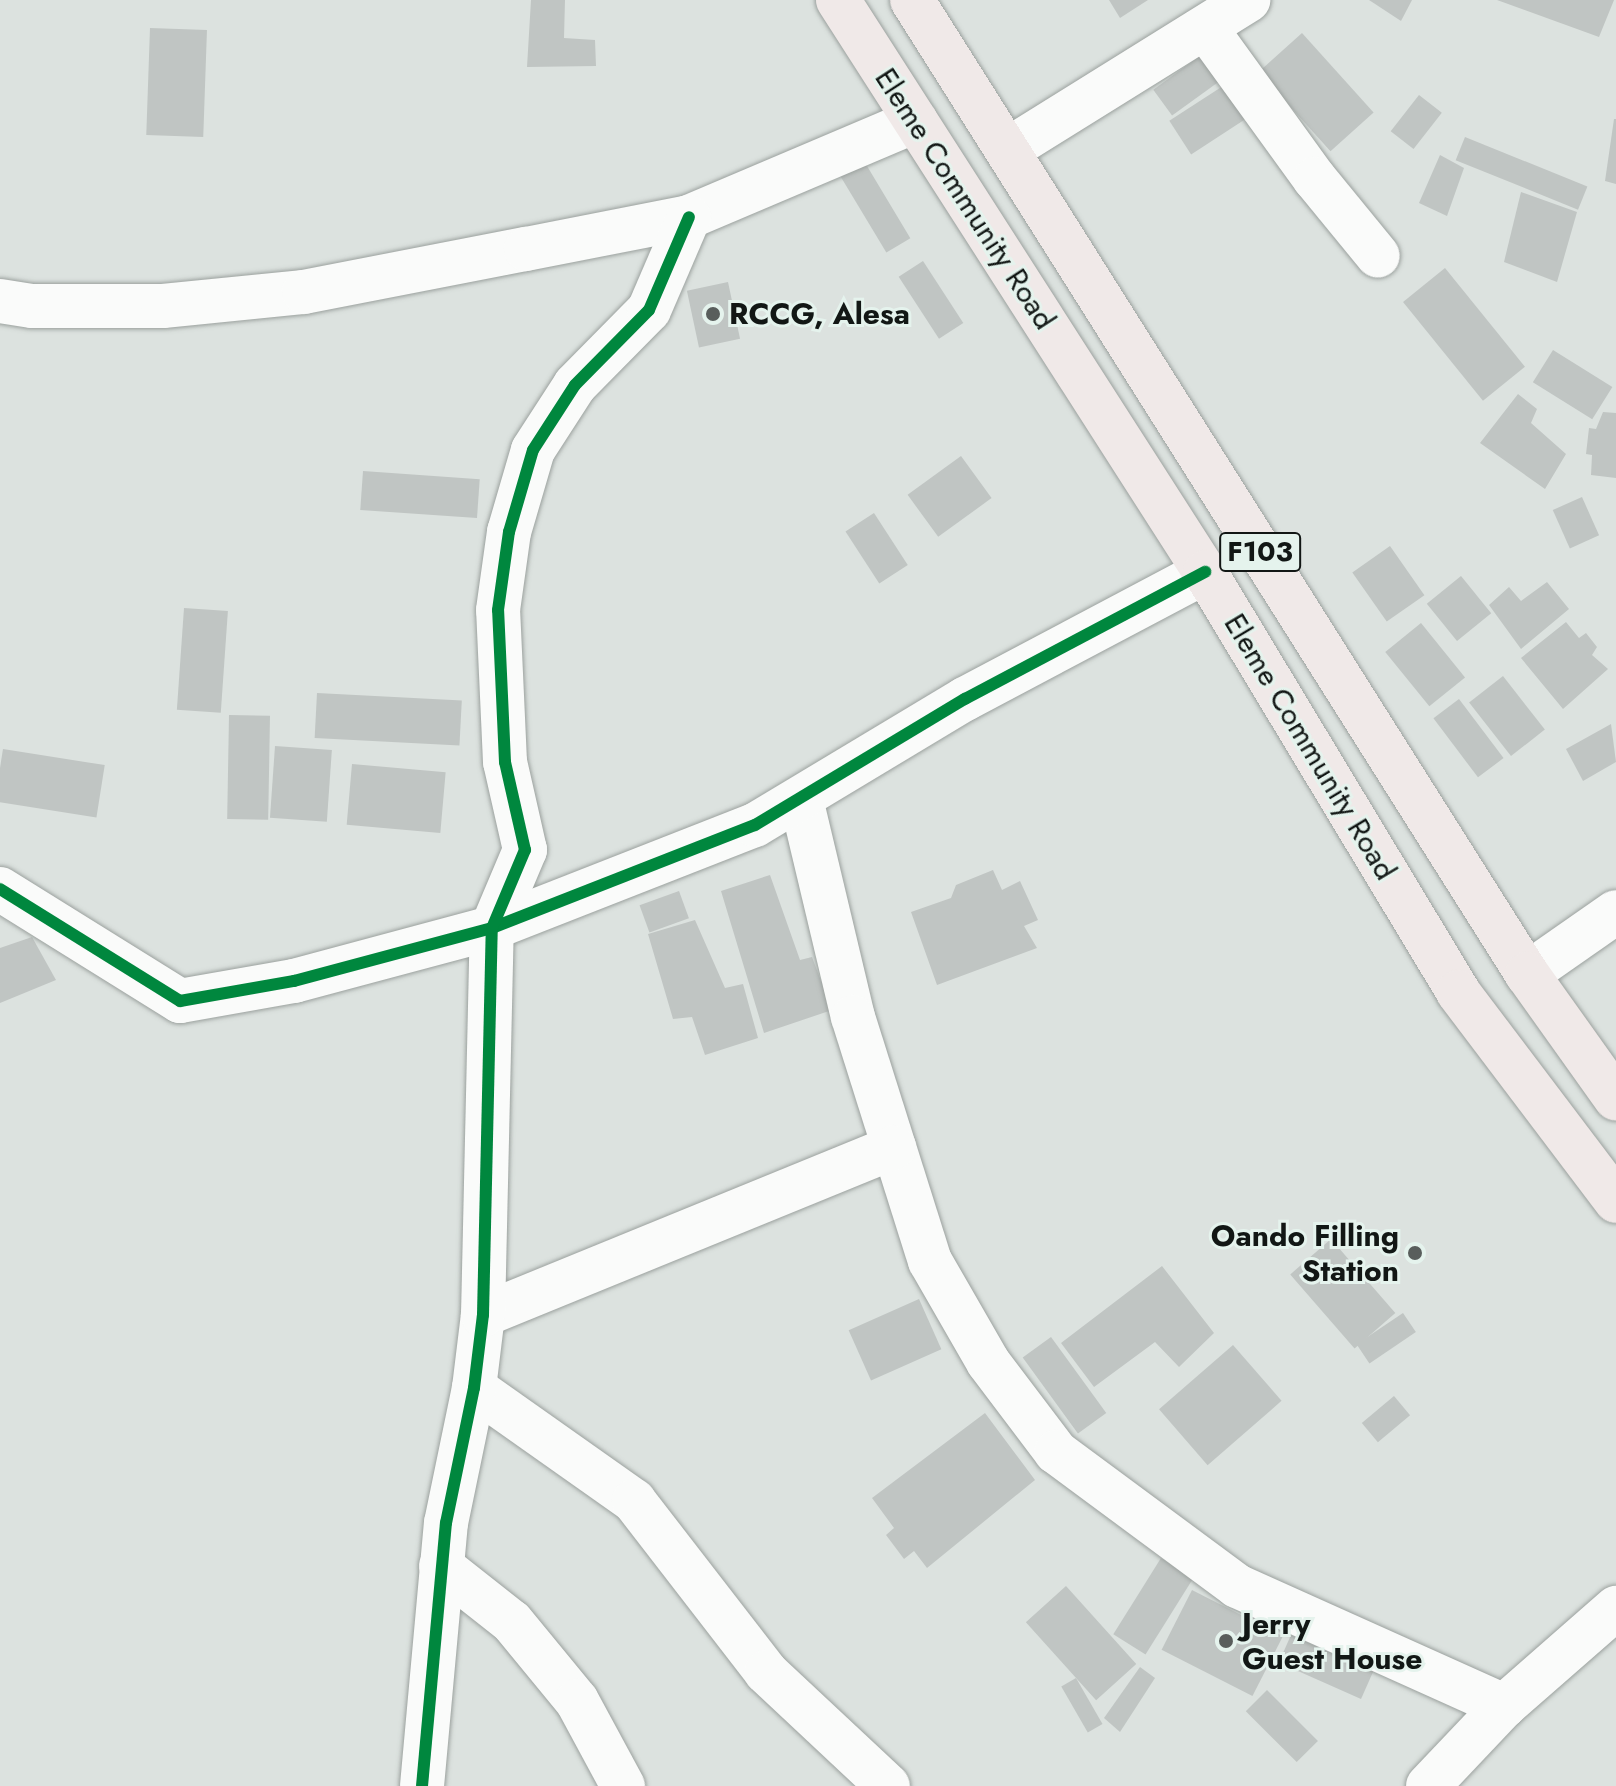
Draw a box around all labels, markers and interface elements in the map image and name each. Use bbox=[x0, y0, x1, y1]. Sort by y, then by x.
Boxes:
street label: Eleme Community Road bbox=[867, 62, 1063, 336]
place label: RCCG, Alesa bbox=[729, 296, 910, 332]
marker: RCCG, Alesa bbox=[704, 305, 722, 323]
road number: F103 bbox=[1218, 528, 1302, 576]
street label: Eleme Community Road bbox=[1216, 608, 1404, 886]
place label: Oando Filling Station bbox=[1211, 1218, 1399, 1288]
marker: Oando Filling Station bbox=[1406, 1244, 1424, 1262]
place label: Jerry Guest House bbox=[1242, 1606, 1422, 1676]
marker: Jerry Guest House bbox=[1217, 1632, 1235, 1650]

